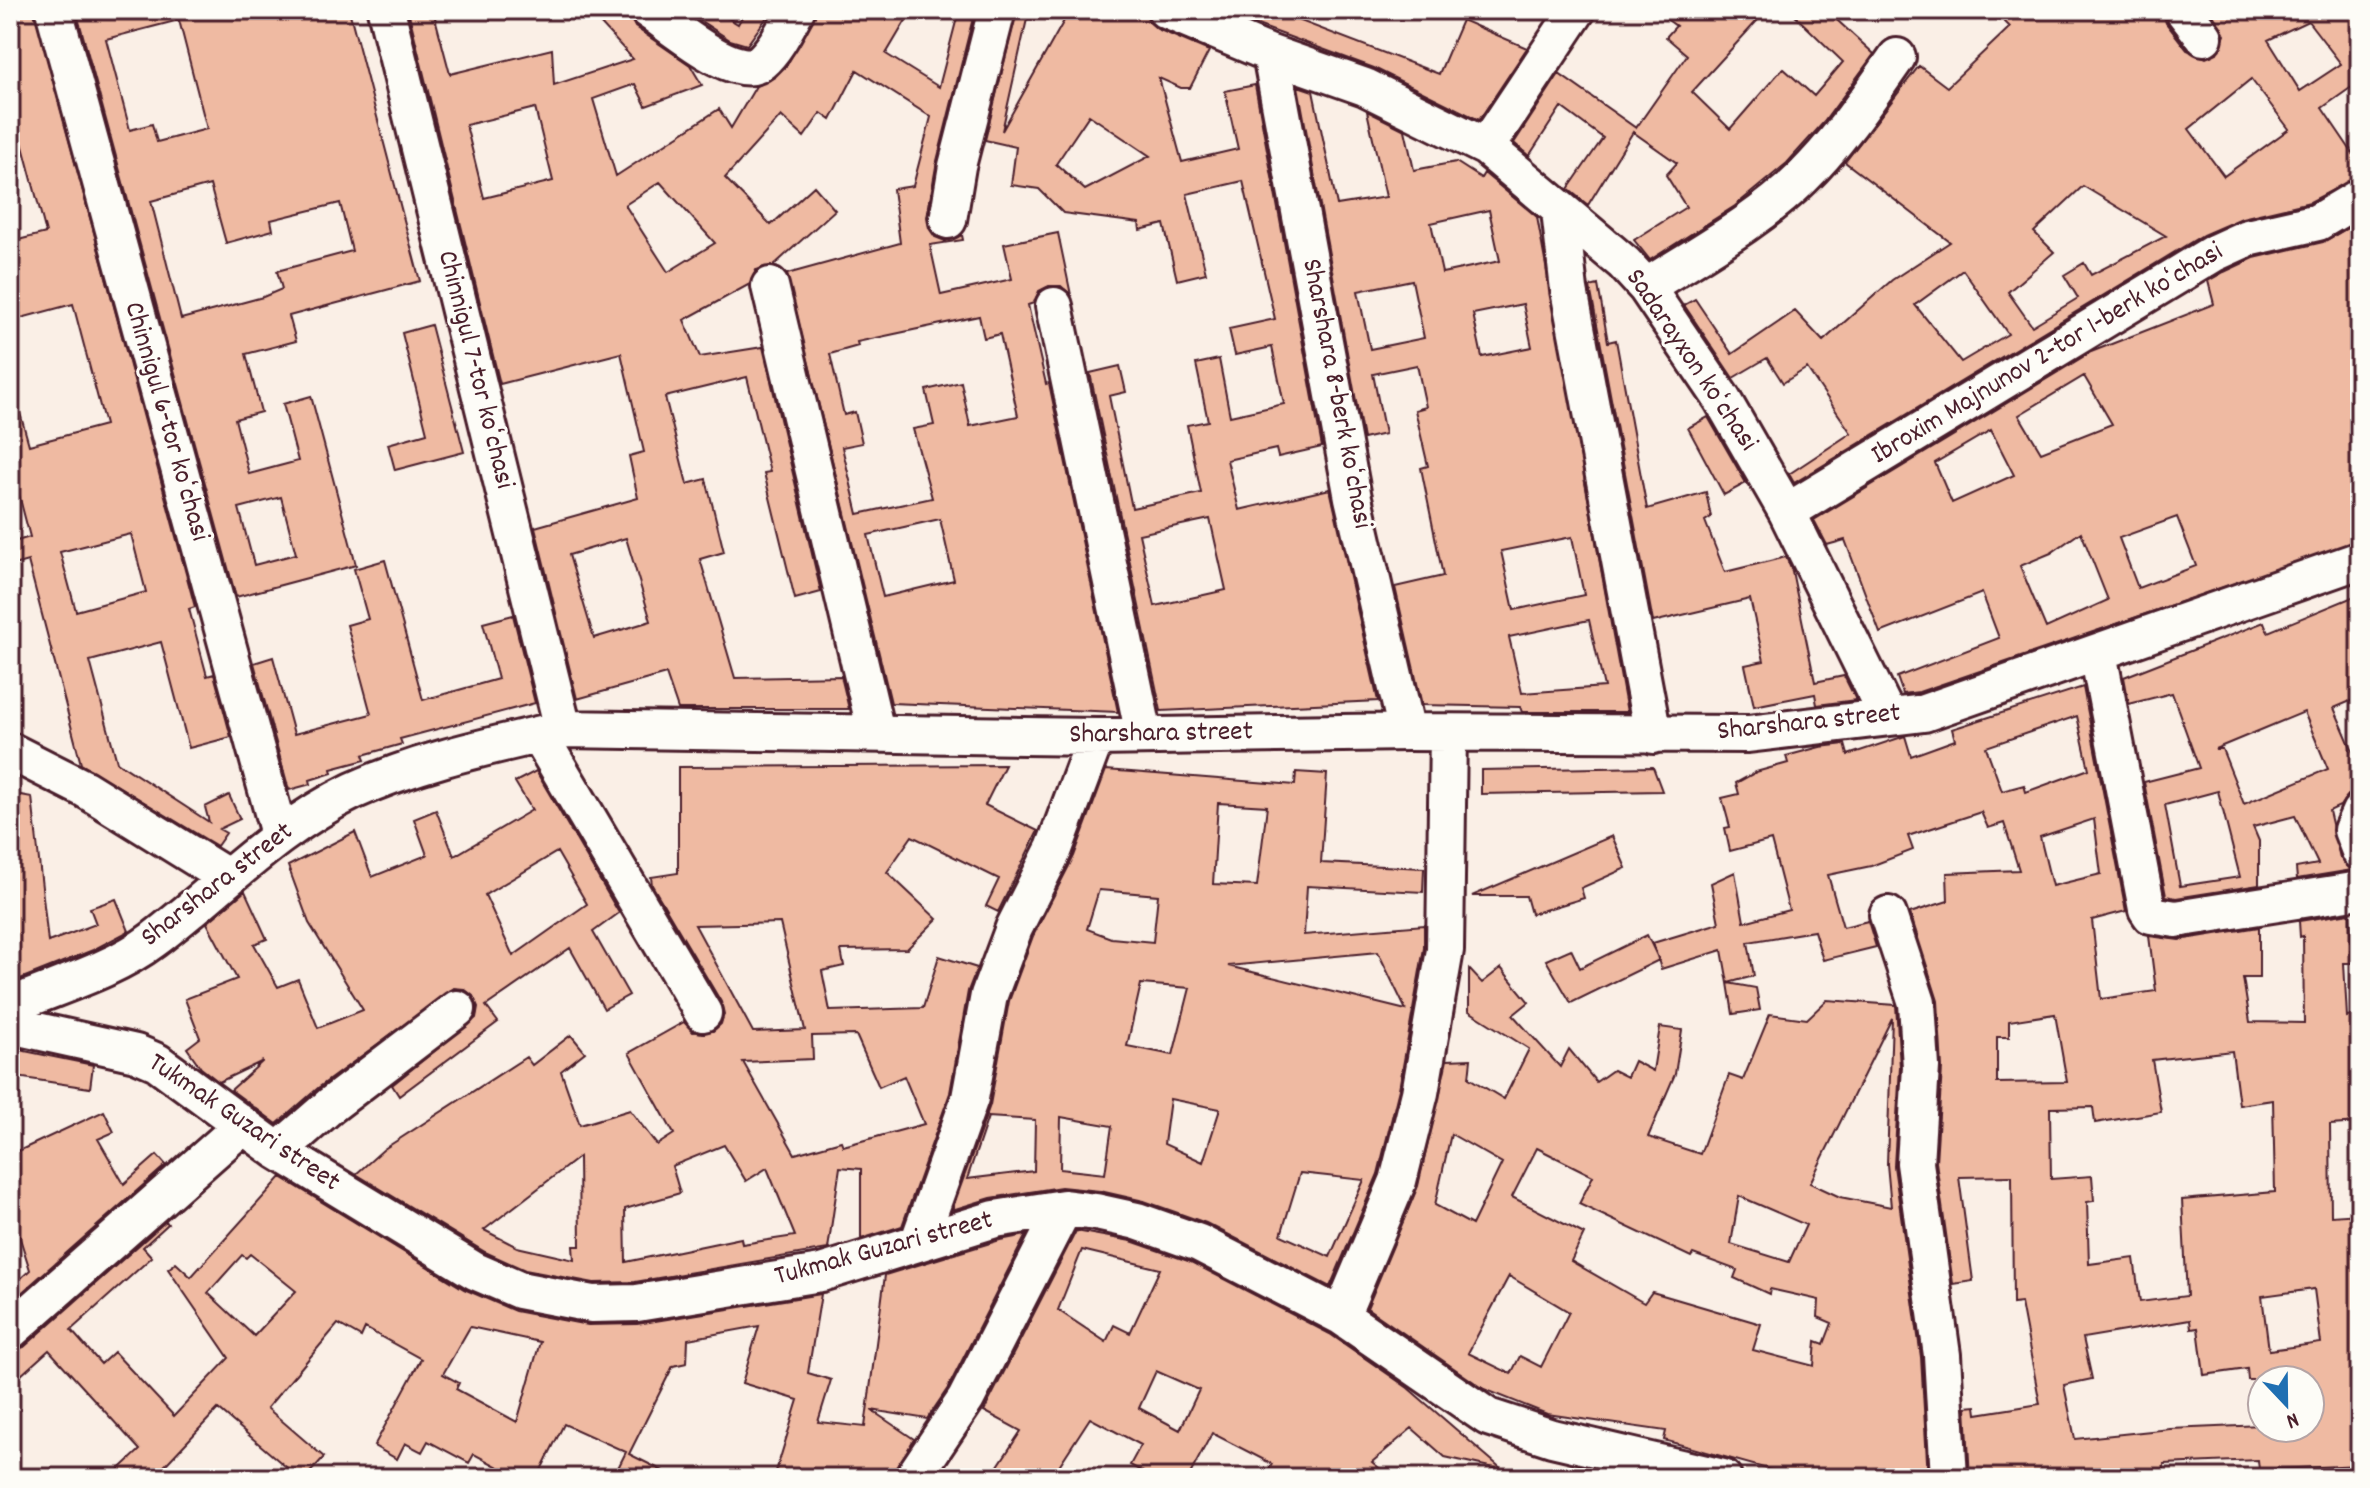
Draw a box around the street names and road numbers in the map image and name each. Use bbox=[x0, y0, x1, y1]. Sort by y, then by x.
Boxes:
street label: Ibroxim Majnunov 2-tor 1-berk koʻchasi bbox=[1864, 234, 2232, 476]
street label: Chinnigul 7-tor koʻchasi bbox=[425, 247, 523, 493]
street label: Sharshara 8-berk koʻchasi bbox=[1289, 256, 1381, 532]
street label: Sadarayxon koʻchasi bbox=[1614, 261, 1766, 461]
street label: Chinnigul 6-tor koʻchasi bbox=[112, 298, 218, 546]
street label: Sharshara street bbox=[1715, 695, 1903, 753]
street label: Sharshara street bbox=[1069, 713, 1253, 757]
street label: Sharshara street bbox=[133, 814, 303, 958]
street label: Tukmak Guzari street bbox=[139, 1045, 347, 1203]
street label: Tukmak Guzari street bbox=[770, 1202, 998, 1298]

